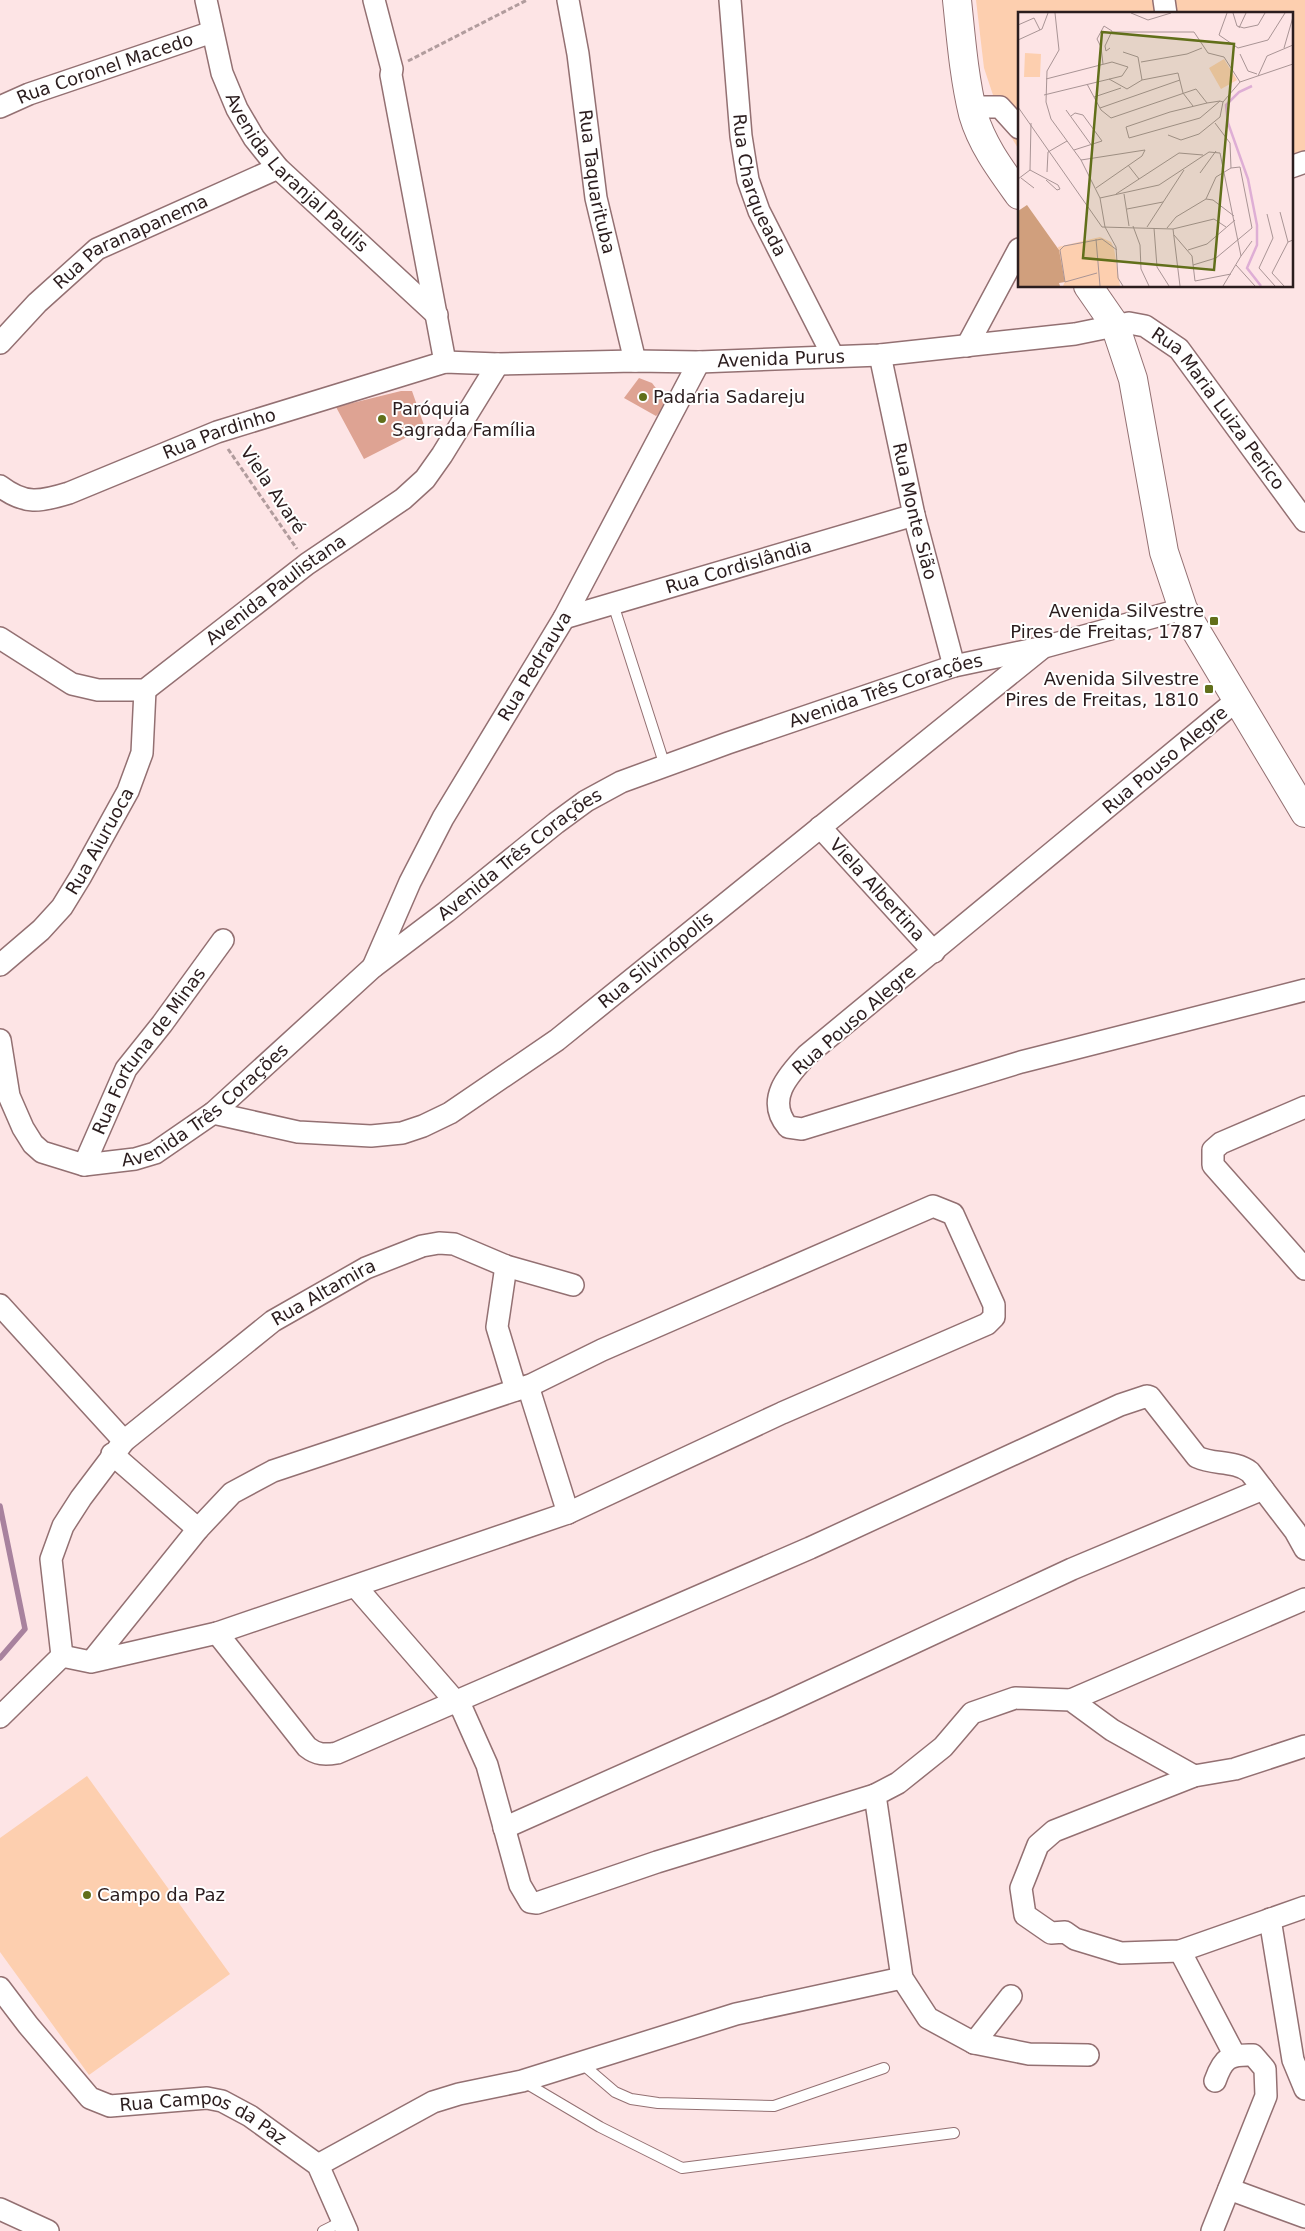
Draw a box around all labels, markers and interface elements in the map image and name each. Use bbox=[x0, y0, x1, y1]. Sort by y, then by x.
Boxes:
inset map bbox=[1018, 12, 1292, 288]
street label: Rua Coronel Macedo bbox=[13, 28, 196, 108]
street label: Avenida Laranjal Paulis bbox=[221, 90, 373, 256]
street label: Rua Taquarituba bbox=[575, 108, 620, 256]
street label: Rua Charqueada bbox=[729, 113, 791, 260]
street label: Rua Paranapanema bbox=[49, 190, 211, 293]
street label: Rua Maria Luiza Perico bbox=[1148, 323, 1289, 493]
street label: Avenida Purus bbox=[717, 345, 845, 371]
place label: Padaria Sadareju bbox=[653, 386, 805, 407]
marker: Padaria Sadareju bbox=[637, 391, 649, 403]
place label: Paróquia Sagrada Família bbox=[392, 398, 536, 440]
street label: Rua Pardinho bbox=[160, 404, 278, 463]
marker: Paróquia Sagrada Família bbox=[376, 413, 388, 425]
street label: Rua Monte Sião bbox=[889, 441, 942, 582]
street label: Viela Avaré bbox=[237, 442, 310, 537]
street label: Avenida Paulistana bbox=[201, 530, 350, 649]
street label: Rua Cordislândia bbox=[663, 535, 814, 598]
place label: Avenida Silvestre Pires de Freitas, 1787 bbox=[1010, 600, 1204, 642]
street label: Rua Pedrauva bbox=[493, 608, 575, 725]
marker: Avenida Silvestre Pires de Freitas, 1787 bbox=[1208, 615, 1220, 627]
street label: Avenida Três Corações bbox=[786, 649, 984, 731]
place label: Avenida Silvestre Pires de Freitas, 1810 bbox=[1005, 668, 1199, 710]
marker: Avenida Silvestre Pires de Freitas, 1810 bbox=[1203, 683, 1215, 695]
street label: Rua Pouso Alegre bbox=[1098, 701, 1231, 818]
street label: Avenida Três Corações bbox=[433, 783, 605, 925]
street label: Rua Aiuruoca bbox=[61, 784, 138, 898]
street label: Viela Albertina bbox=[826, 834, 930, 945]
street label: Rua Silvinópolis bbox=[594, 907, 717, 1012]
street label: Rua Pouso Alegre bbox=[788, 960, 920, 1079]
street label: Rua Fortuna de Minas bbox=[88, 963, 210, 1138]
street label: Avenida Três Corações bbox=[121, 1039, 292, 1170]
street label: Rua Altamira bbox=[268, 1254, 378, 1330]
place label: Campo da Paz bbox=[97, 1884, 225, 1905]
marker: Campo da Paz bbox=[81, 1889, 93, 1901]
street label: Rua Campos da Paz bbox=[119, 2087, 291, 2149]

